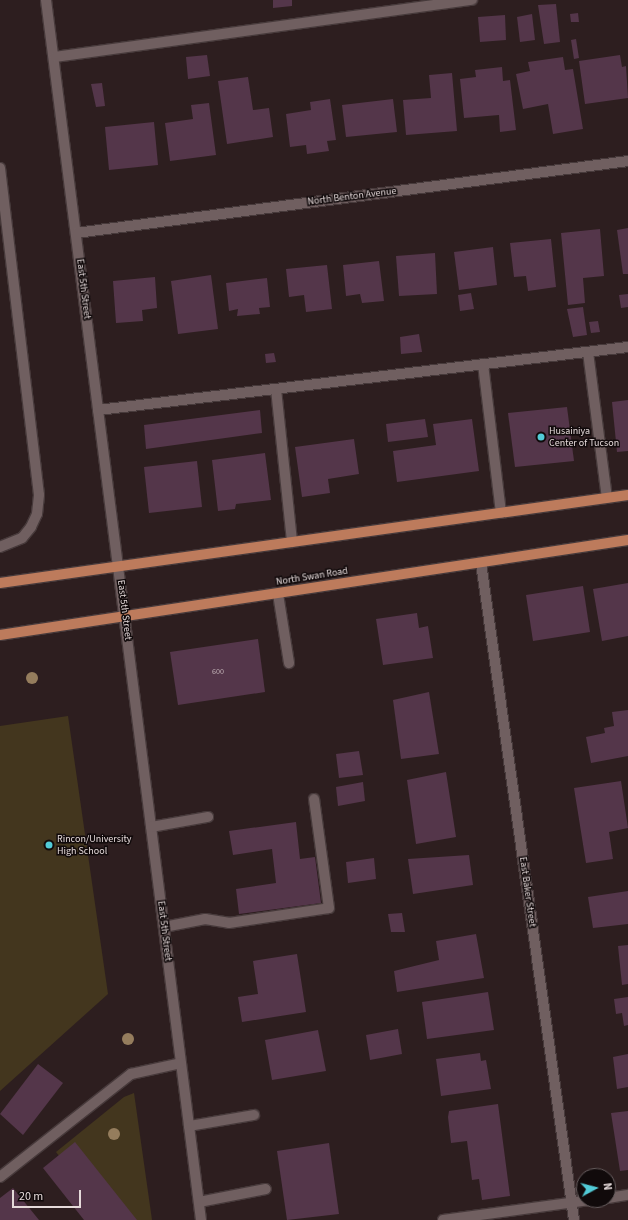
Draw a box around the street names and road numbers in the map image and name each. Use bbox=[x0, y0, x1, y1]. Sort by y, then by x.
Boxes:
street label: North Benton Avenue bbox=[307, 186, 397, 208]
street label: East 5th Street bbox=[73, 258, 93, 320]
street label: North Swan Road bbox=[275, 565, 349, 589]
street label: East 5th Street bbox=[114, 579, 134, 641]
street label: East Baker Street bbox=[516, 856, 538, 928]
street label: East 5th Street bbox=[154, 900, 174, 962]

